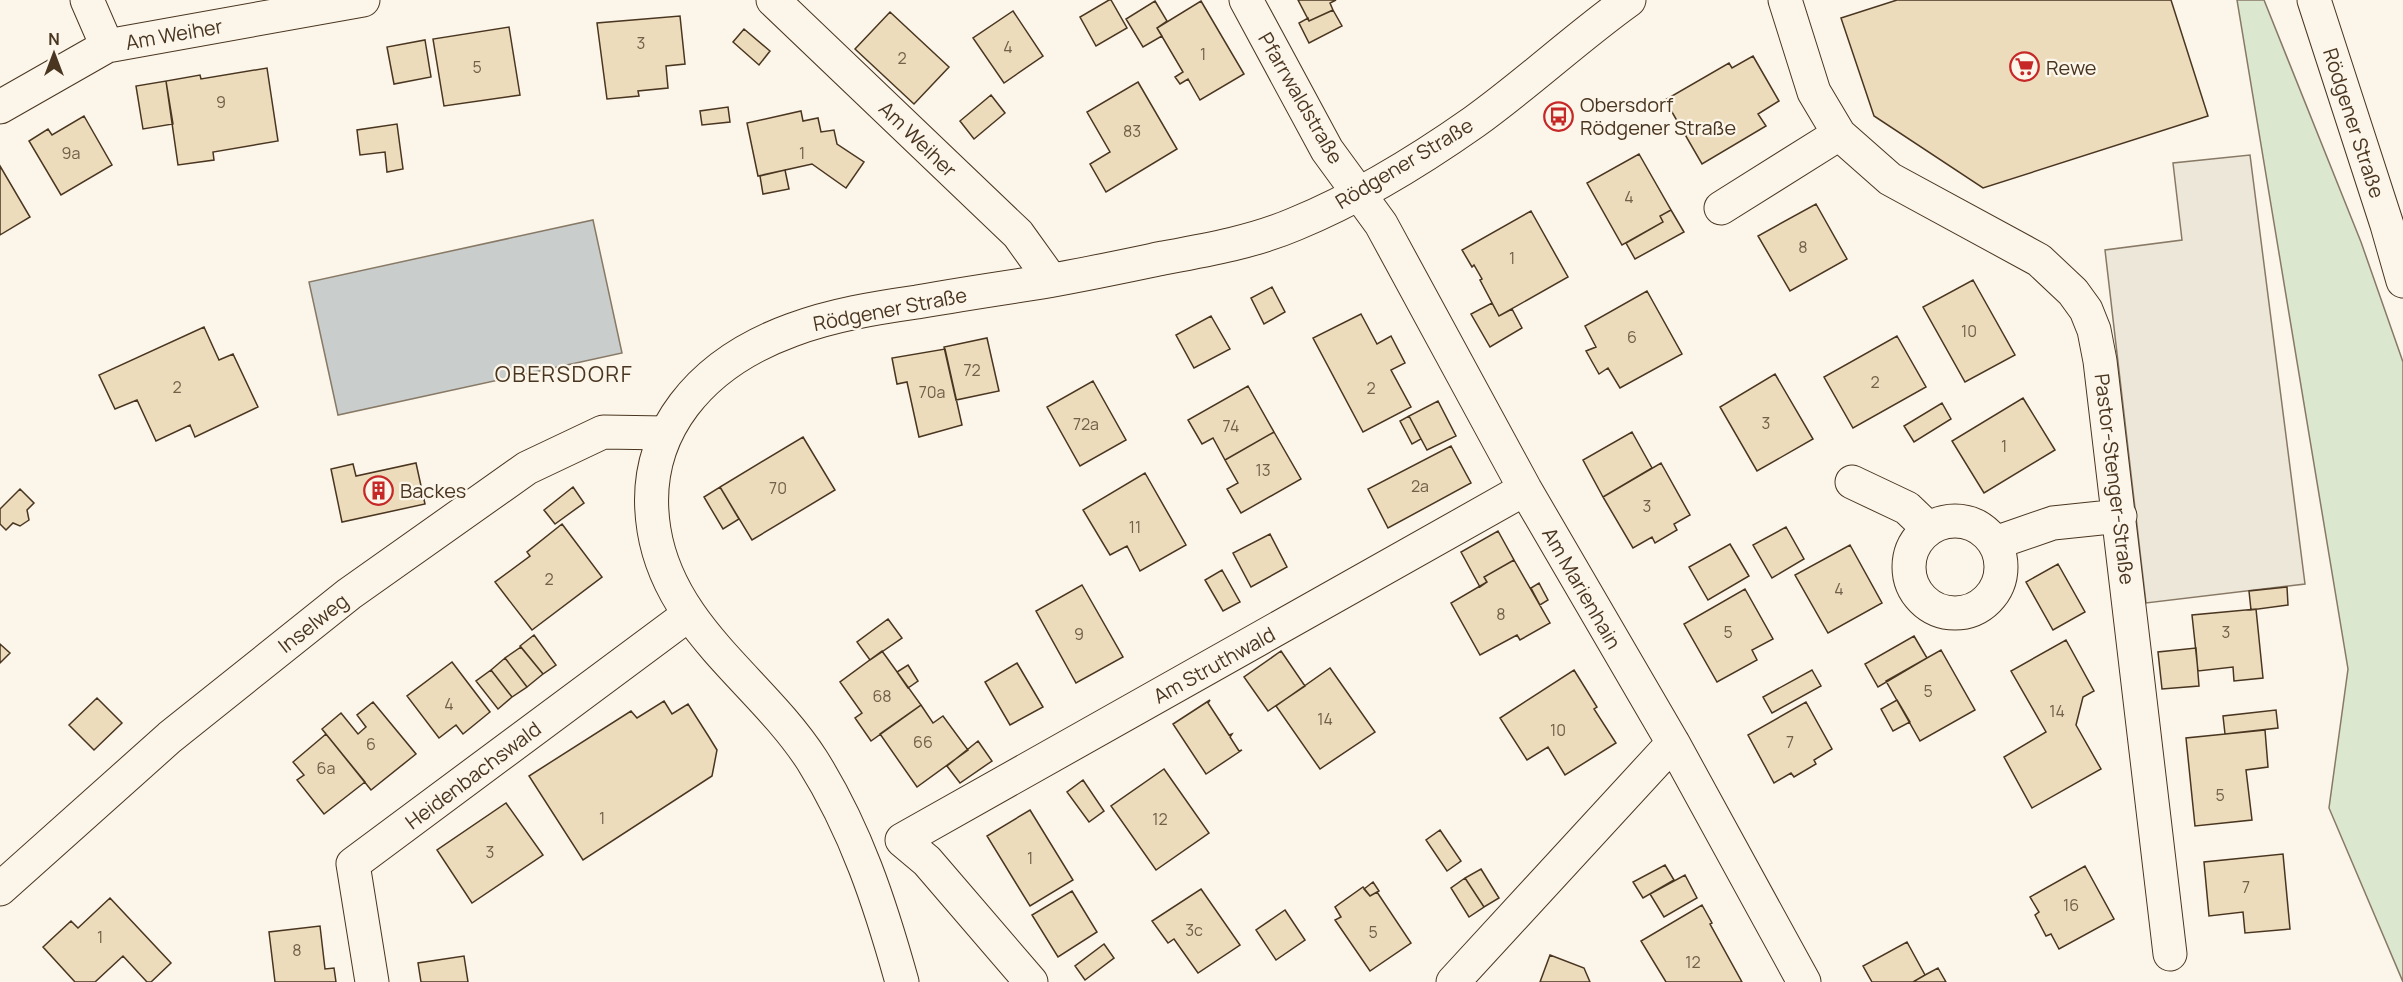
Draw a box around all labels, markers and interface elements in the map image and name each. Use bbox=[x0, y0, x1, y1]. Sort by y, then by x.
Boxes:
street label: Am Weiher bbox=[123, 12, 225, 56]
north arrow bbox=[24, 24, 84, 84]
street label: Pfarrwaldstraße bbox=[1252, 27, 1350, 169]
text: N bbox=[48, 28, 60, 50]
house number: 3 bbox=[637, 32, 645, 54]
house number: 4 bbox=[1003, 36, 1013, 58]
house number: 1 bbox=[1200, 43, 1206, 65]
street label: Rödgener Straße bbox=[2317, 45, 2391, 201]
house number: 2 bbox=[897, 47, 907, 69]
supermarket icon: Rewe bbox=[2009, 51, 2041, 83]
place label: Rewe bbox=[2046, 54, 2097, 81]
house number: 5 bbox=[472, 56, 482, 78]
house number: 9 bbox=[216, 91, 226, 113]
place label: Obersdorf Rödgener Straße bbox=[1580, 91, 1736, 141]
street label: Am Weiher bbox=[873, 95, 963, 183]
bus stop icon: Obersdorf Rödgener Straße bbox=[1543, 100, 1575, 132]
street label: Rödgener Straße bbox=[1330, 111, 1478, 215]
house number: 83 bbox=[1123, 120, 1141, 142]
house number: 9a bbox=[62, 142, 80, 164]
house number: 1 bbox=[799, 142, 805, 164]
house number: 4 bbox=[1624, 186, 1634, 208]
house number: 8 bbox=[1798, 236, 1808, 258]
house number: 1 bbox=[1509, 247, 1515, 269]
street label: Rödgener Straße bbox=[811, 281, 969, 337]
house number: 10 bbox=[1961, 320, 1977, 342]
house number: 6 bbox=[1627, 326, 1637, 348]
district label: OBERSDORF bbox=[495, 359, 633, 389]
house number: 72 bbox=[963, 359, 981, 381]
house number: 2 bbox=[1870, 371, 1880, 393]
street label: Pastor-Stenger-Straße bbox=[2089, 372, 2141, 586]
house number: 2 bbox=[172, 376, 182, 398]
house number: 2 bbox=[1366, 377, 1376, 399]
house number: 70a bbox=[919, 381, 945, 403]
house number: 3 bbox=[1762, 412, 1770, 434]
house number: 72a bbox=[1073, 413, 1099, 435]
house number: 74 bbox=[1223, 415, 1239, 437]
house number: 1 bbox=[2001, 435, 2007, 457]
house number: 13 bbox=[1255, 459, 1271, 481]
building icon: Backes bbox=[363, 474, 395, 506]
house number: 2a bbox=[1411, 475, 1429, 497]
place label: Backes bbox=[400, 477, 466, 504]
house number: 70 bbox=[769, 477, 787, 499]
house number: 3 bbox=[1643, 495, 1651, 517]
house number: 11 bbox=[1129, 516, 1141, 538]
street label: Am Marienhain bbox=[1536, 522, 1628, 654]
house number: 2 bbox=[544, 568, 554, 590]
house number: 4 bbox=[1834, 578, 1844, 600]
street label: Inselweg bbox=[272, 587, 354, 659]
house number: 8 bbox=[1496, 603, 1506, 625]
street label: Am Struthwald bbox=[1148, 620, 1280, 710]
house number: 5 bbox=[1723, 621, 1733, 643]
house number: 3 bbox=[2222, 621, 2230, 643]
house number: 9 bbox=[1074, 623, 1084, 645]
house number: 5 bbox=[1923, 680, 1933, 702]
house number: 68 bbox=[872, 685, 892, 707]
house number: 4 bbox=[444, 693, 454, 715]
house number: 14 bbox=[2049, 700, 2065, 722]
house number: 14 bbox=[1317, 708, 1333, 730]
street label: Heidenbachswald bbox=[400, 715, 546, 835]
house number: 10 bbox=[1550, 719, 1566, 741]
house number: 66 bbox=[913, 731, 933, 753]
house number: 7 bbox=[1786, 731, 1794, 753]
house number: 6 bbox=[366, 733, 376, 755]
house number: 6a bbox=[317, 757, 335, 779]
house number: 5 bbox=[2215, 784, 2225, 806]
house number: 1 bbox=[599, 807, 605, 829]
house number: 12 bbox=[1152, 808, 1168, 830]
house number: 3 bbox=[486, 841, 494, 863]
house number: 1 bbox=[1027, 847, 1033, 869]
house number: 7 bbox=[2242, 876, 2250, 898]
house number: 16 bbox=[2063, 894, 2079, 916]
house number: 3c bbox=[1185, 919, 1203, 941]
house number: 5 bbox=[1368, 921, 1378, 943]
house number: 1 bbox=[97, 926, 103, 948]
house number: 8 bbox=[292, 939, 302, 961]
house number: 12 bbox=[1685, 951, 1701, 973]

